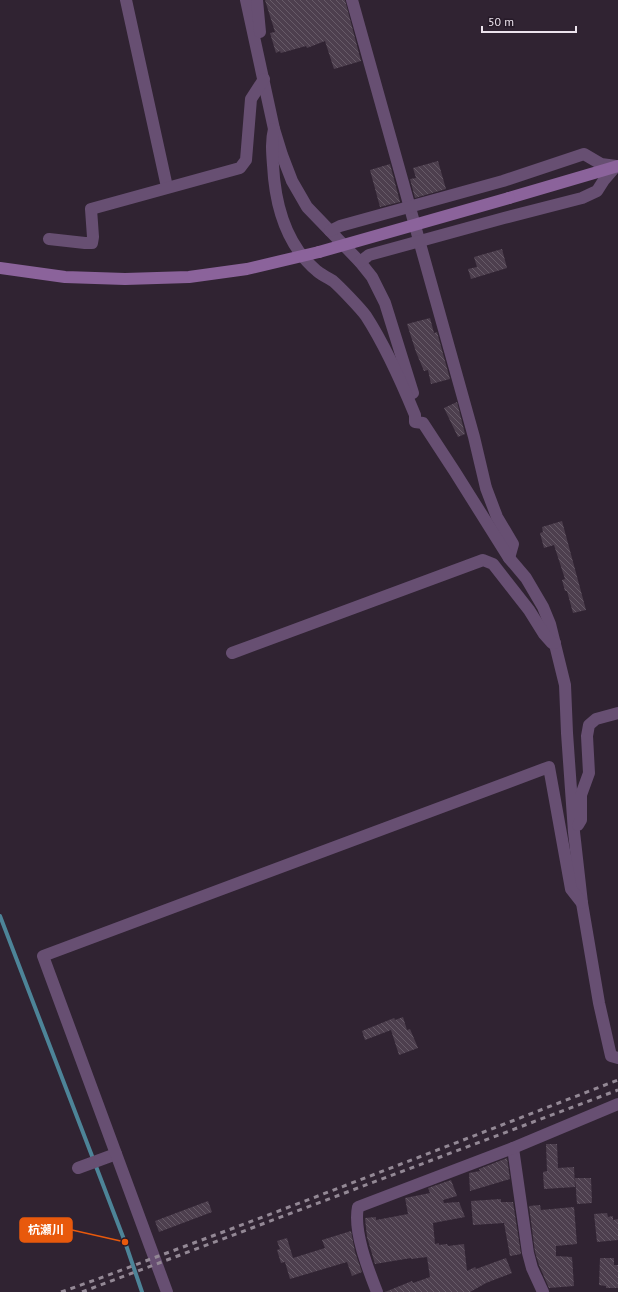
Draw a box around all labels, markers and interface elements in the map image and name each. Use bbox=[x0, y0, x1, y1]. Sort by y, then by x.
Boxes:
scale bar bbox=[482, 8, 576, 34]
text: 50 m bbox=[488, 14, 514, 29]
callout: 杭瀬川 bbox=[20, 1218, 72, 1242]
text: 杭瀬川 bbox=[28, 1222, 64, 1237]

